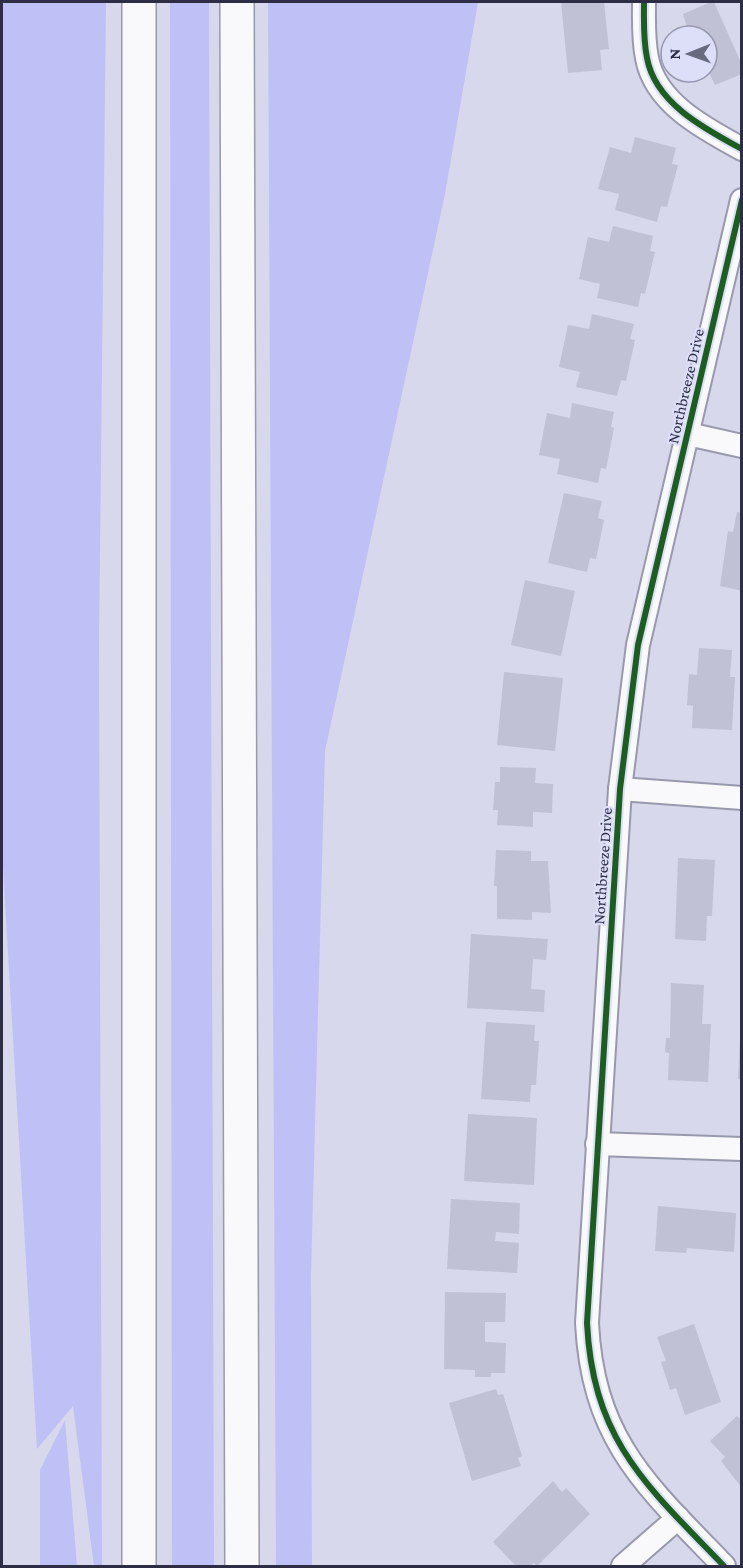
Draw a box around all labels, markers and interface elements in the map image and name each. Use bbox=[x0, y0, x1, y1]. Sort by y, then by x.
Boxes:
north arrow bbox=[659, 24, 719, 84]
text: N bbox=[666, 49, 683, 60]
street label: Northbreeze Drive bbox=[664, 327, 707, 445]
street label: Northbreeze Drive bbox=[590, 807, 615, 925]

